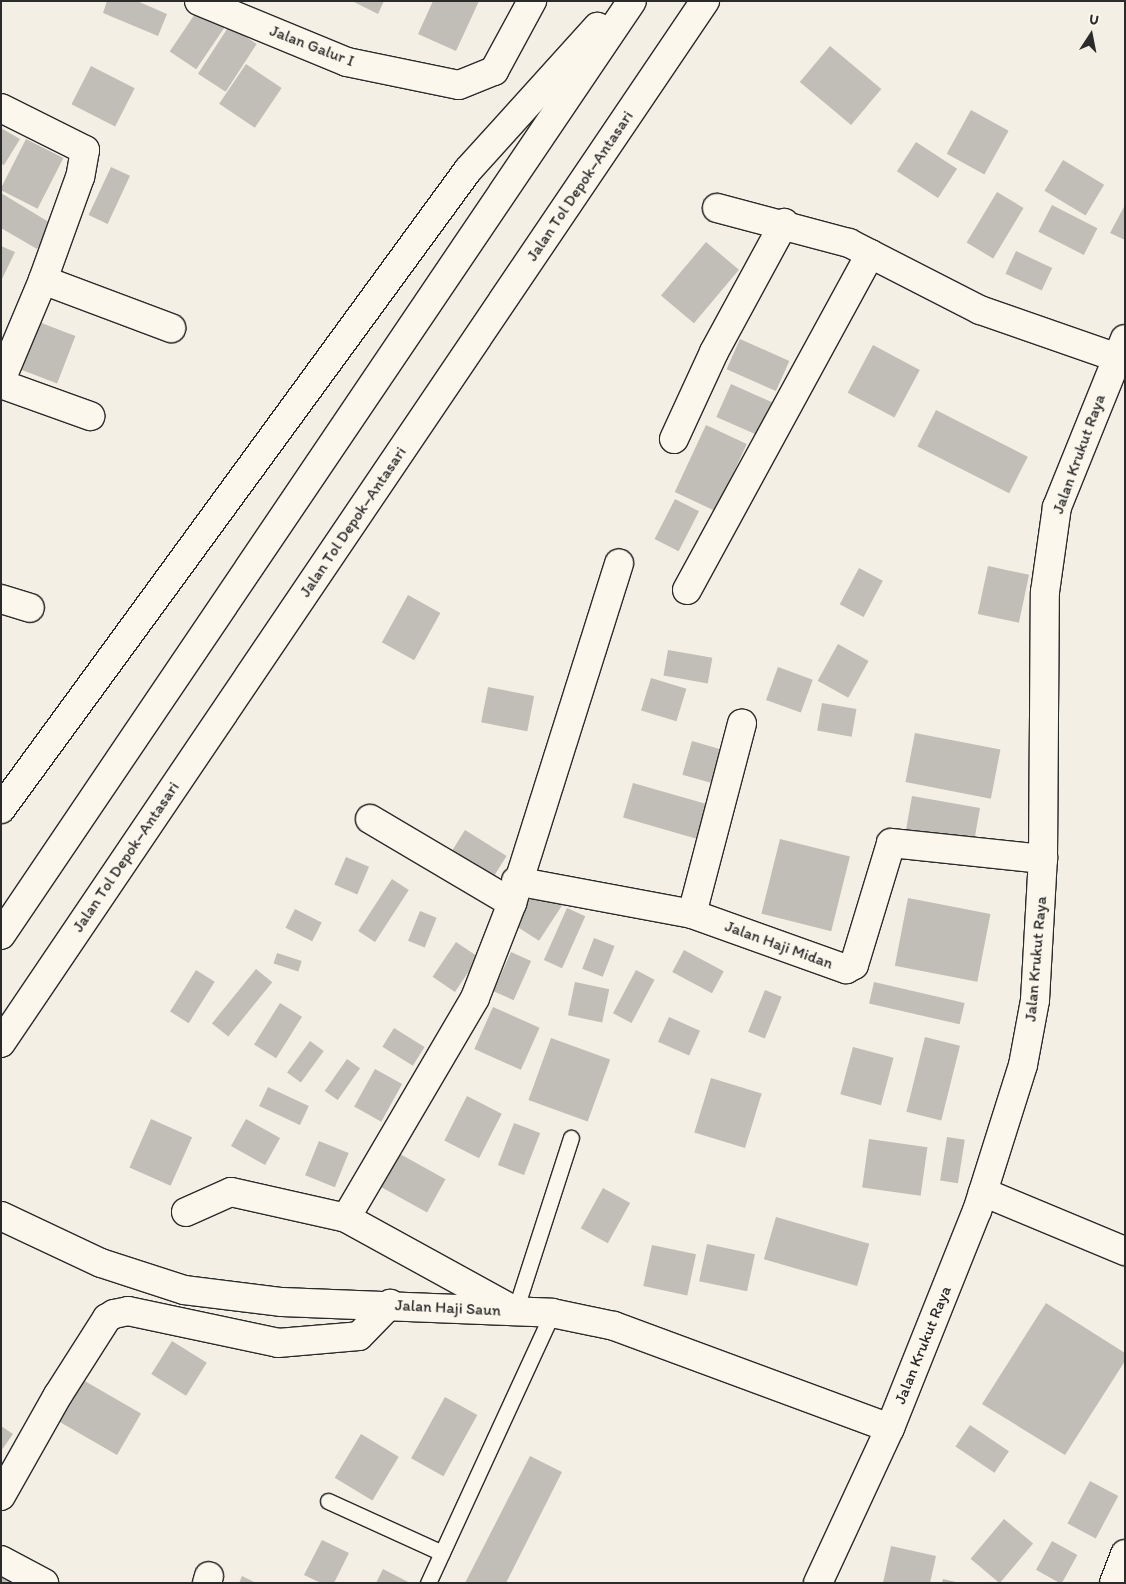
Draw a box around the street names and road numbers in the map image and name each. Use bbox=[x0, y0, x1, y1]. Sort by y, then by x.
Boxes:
street label: Jalan Galur I bbox=[267, 21, 357, 71]
street label: Jalan Tol Depok–Antasari bbox=[523, 108, 637, 264]
street label: Jalan Krukut Raya bbox=[1049, 392, 1109, 516]
street label: Jalan Tol Depok–Antasari bbox=[296, 444, 410, 600]
street label: Jalan Tol Depok–Antasari bbox=[69, 779, 183, 935]
street label: Jalan Krukut Raya bbox=[1021, 896, 1051, 1022]
street label: Jalan Haji Midan bbox=[722, 917, 836, 973]
street label: Jalan Krukut Raya bbox=[891, 1283, 955, 1407]
street label: Jalan Haji Saun bbox=[394, 1296, 502, 1320]

